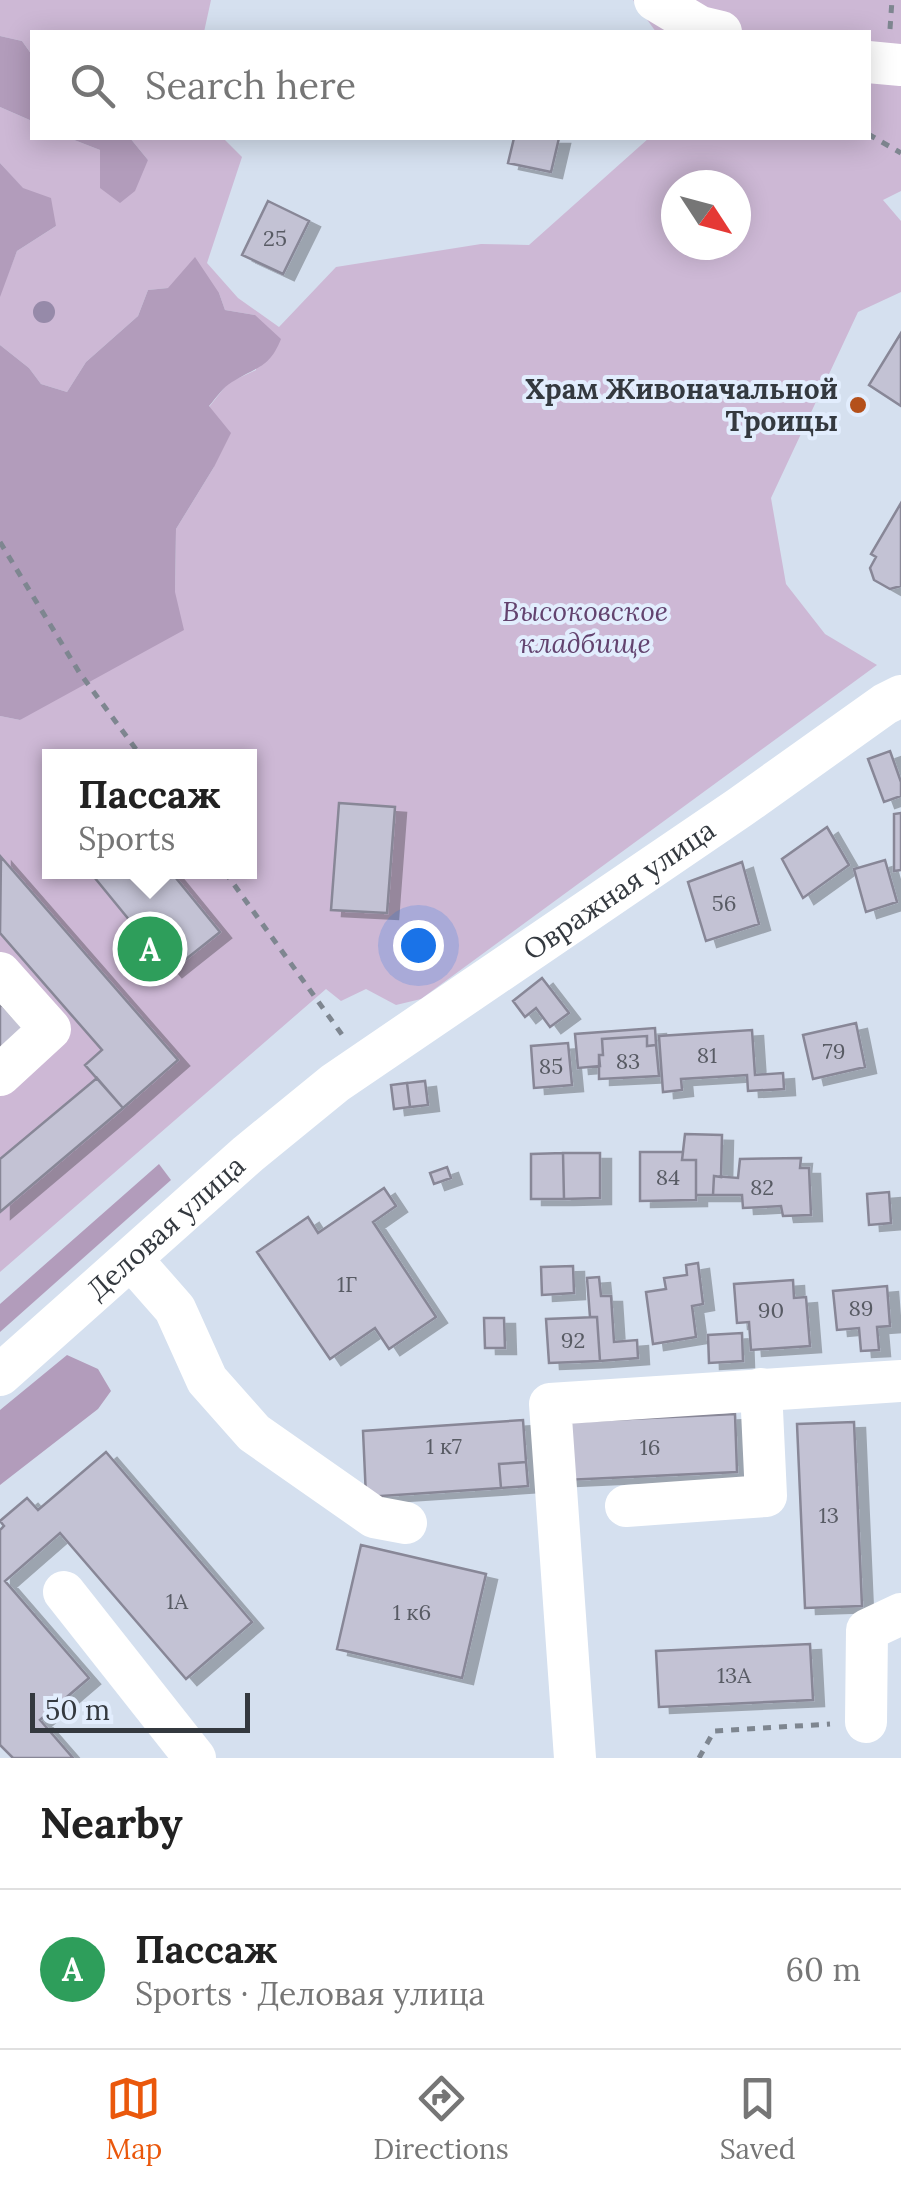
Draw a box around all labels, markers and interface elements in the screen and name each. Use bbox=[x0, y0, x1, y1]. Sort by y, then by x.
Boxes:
search box bbox=[30, 30, 871, 140]
icon: search bbox=[65, 58, 120, 113]
text: Search here bbox=[145, 61, 356, 109]
north arrow bbox=[661, 170, 751, 260]
house number: 25 bbox=[263, 224, 287, 252]
place label: Храм Живоначальной Троицы bbox=[525, 371, 838, 439]
marker: Храм Живоначальной Троицы bbox=[847, 394, 869, 416]
park label: Высоковское кладбище bbox=[502, 593, 668, 661]
popup bbox=[42, 749, 257, 879]
text: Пассаж bbox=[78, 770, 221, 818]
street label: Овражная улица bbox=[516, 812, 722, 968]
text: Sports bbox=[78, 818, 175, 859]
house number: 56 bbox=[712, 889, 736, 917]
pin: A bbox=[118, 912, 182, 986]
your location bbox=[393, 920, 444, 971]
house number: 79 bbox=[823, 1037, 845, 1065]
house number: 81 bbox=[697, 1041, 717, 1069]
house number: 83 bbox=[616, 1047, 640, 1075]
house number: 85 bbox=[539, 1052, 563, 1080]
street label: Деловая улица bbox=[79, 1147, 252, 1307]
house number: 84 bbox=[656, 1163, 680, 1191]
house number: 82 bbox=[750, 1173, 774, 1201]
house number: 1Г bbox=[337, 1270, 357, 1298]
house number: 89 bbox=[849, 1294, 873, 1322]
house number: 90 bbox=[758, 1296, 784, 1324]
house number: 92 bbox=[561, 1326, 585, 1354]
house number: 1 к7 bbox=[426, 1432, 462, 1460]
house number: 16 bbox=[640, 1433, 660, 1461]
house number: 13 bbox=[819, 1501, 839, 1529]
house number: 1А bbox=[166, 1587, 189, 1615]
house number: 1 к6 bbox=[393, 1598, 431, 1626]
house number: 13А bbox=[717, 1661, 752, 1689]
scale bar bbox=[30, 1688, 250, 1732]
text: 50 m bbox=[45, 1692, 110, 1728]
text: Nearby bbox=[40, 1796, 183, 1850]
text: Пассаж bbox=[135, 1925, 278, 1973]
text: A bbox=[62, 1949, 83, 1990]
text: 60 m bbox=[786, 1949, 861, 1990]
text: Sports · Деловая улица bbox=[135, 1973, 485, 2014]
tab: Map bbox=[105, 2071, 162, 2167]
tab: Directions bbox=[373, 2071, 509, 2167]
tab: Saved bbox=[720, 2071, 796, 2167]

